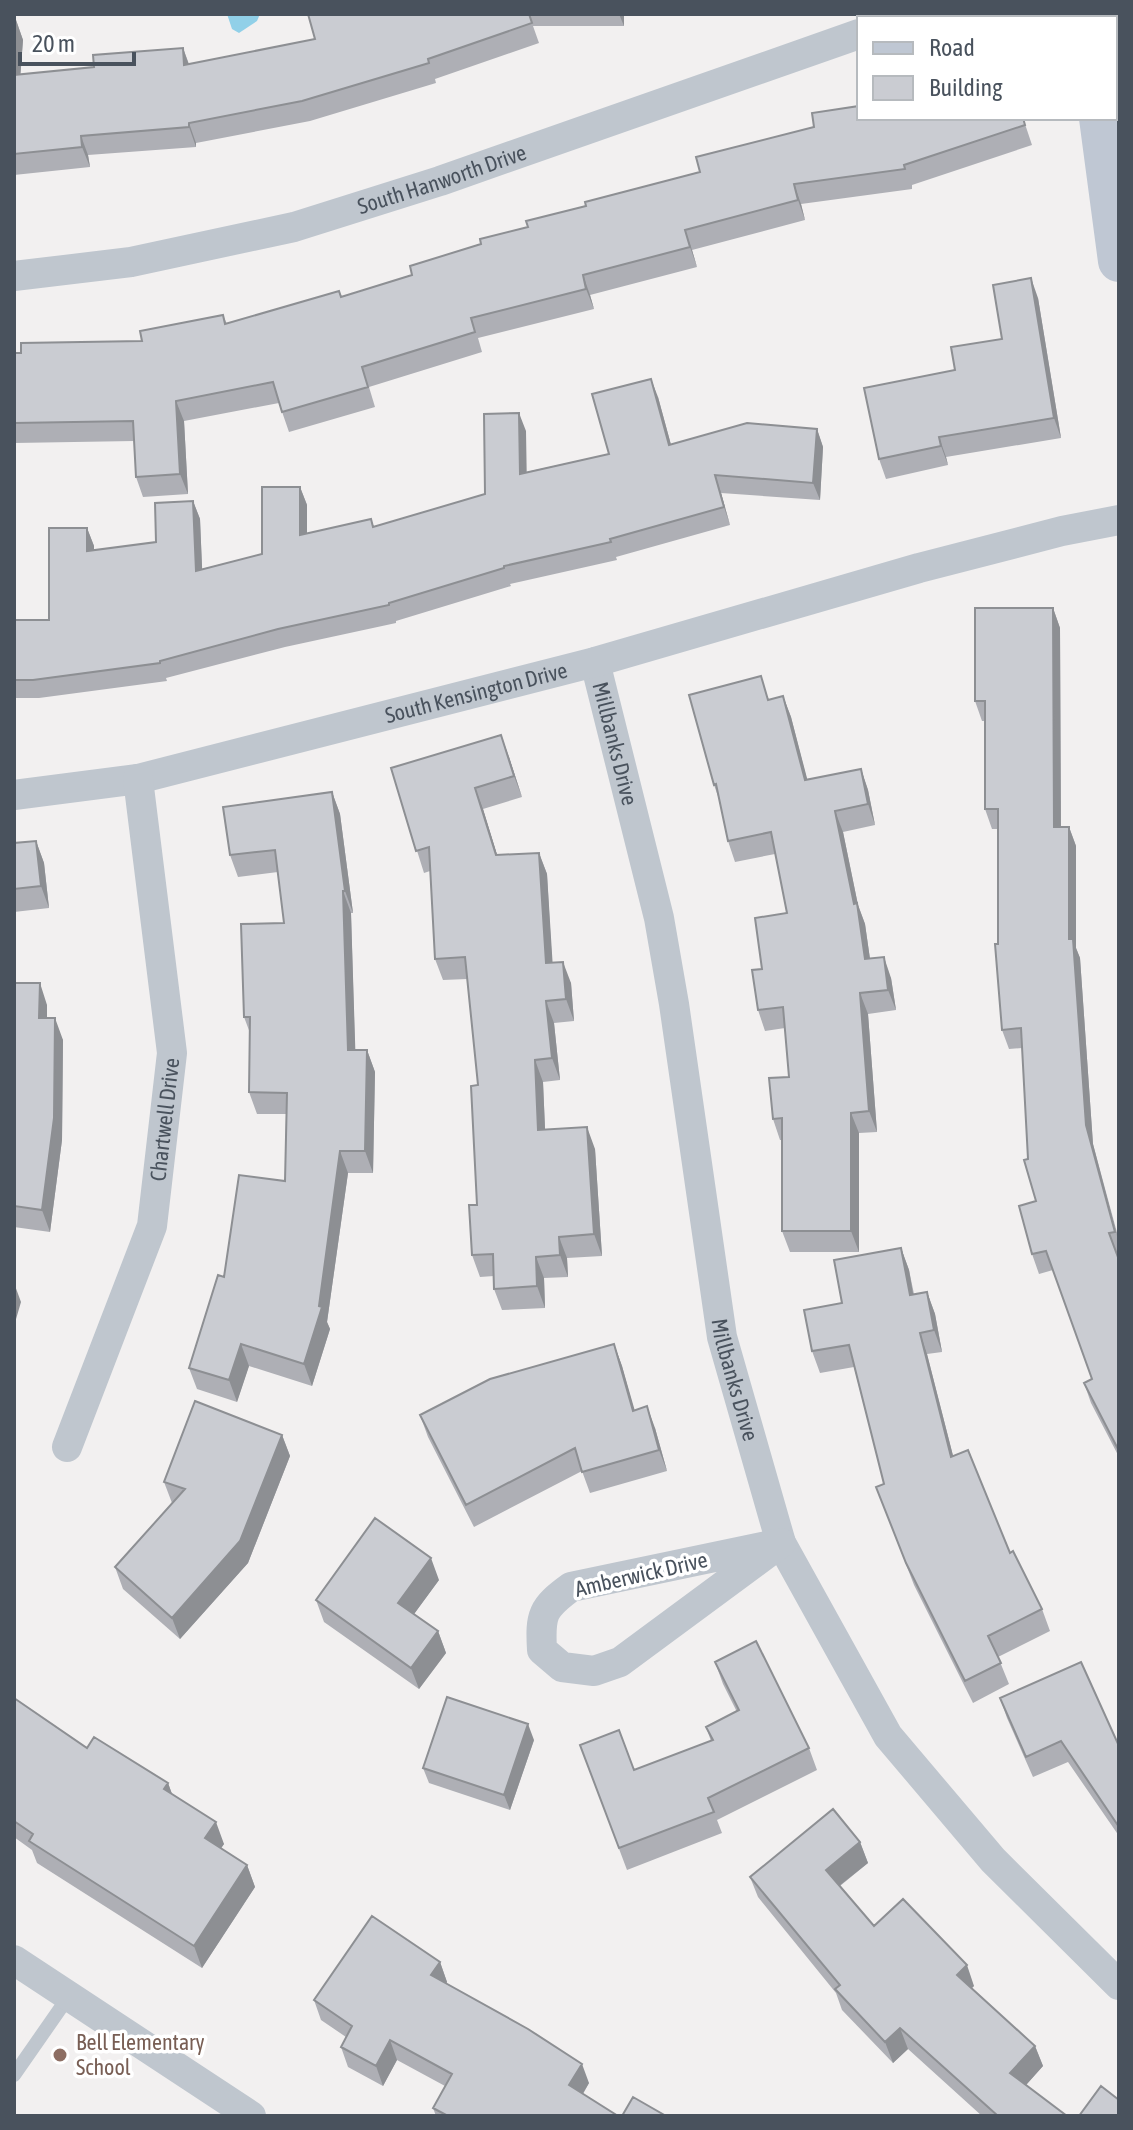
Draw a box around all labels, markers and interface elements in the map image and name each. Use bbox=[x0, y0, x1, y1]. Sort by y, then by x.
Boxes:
scale bar bbox=[20, 16, 134, 66]
legend bbox=[857, 16, 1117, 120]
text: 20 m bbox=[32, 30, 75, 57]
text: Road bbox=[929, 34, 975, 61]
text: Building bbox=[929, 74, 1003, 101]
street label: South Hanworth Drive bbox=[354, 139, 530, 219]
street label: South Kensington Drive bbox=[382, 657, 570, 728]
street label: Millbanks Drive bbox=[587, 679, 643, 808]
street label: Chartwell Drive bbox=[144, 1057, 184, 1182]
street label: Millbanks Drive bbox=[706, 1317, 764, 1444]
street label: Amberwick Drive bbox=[572, 1546, 710, 1602]
place label: Bell Elementary School bbox=[76, 2029, 205, 2080]
marker: Bell Elementary School bbox=[51, 2046, 69, 2064]

